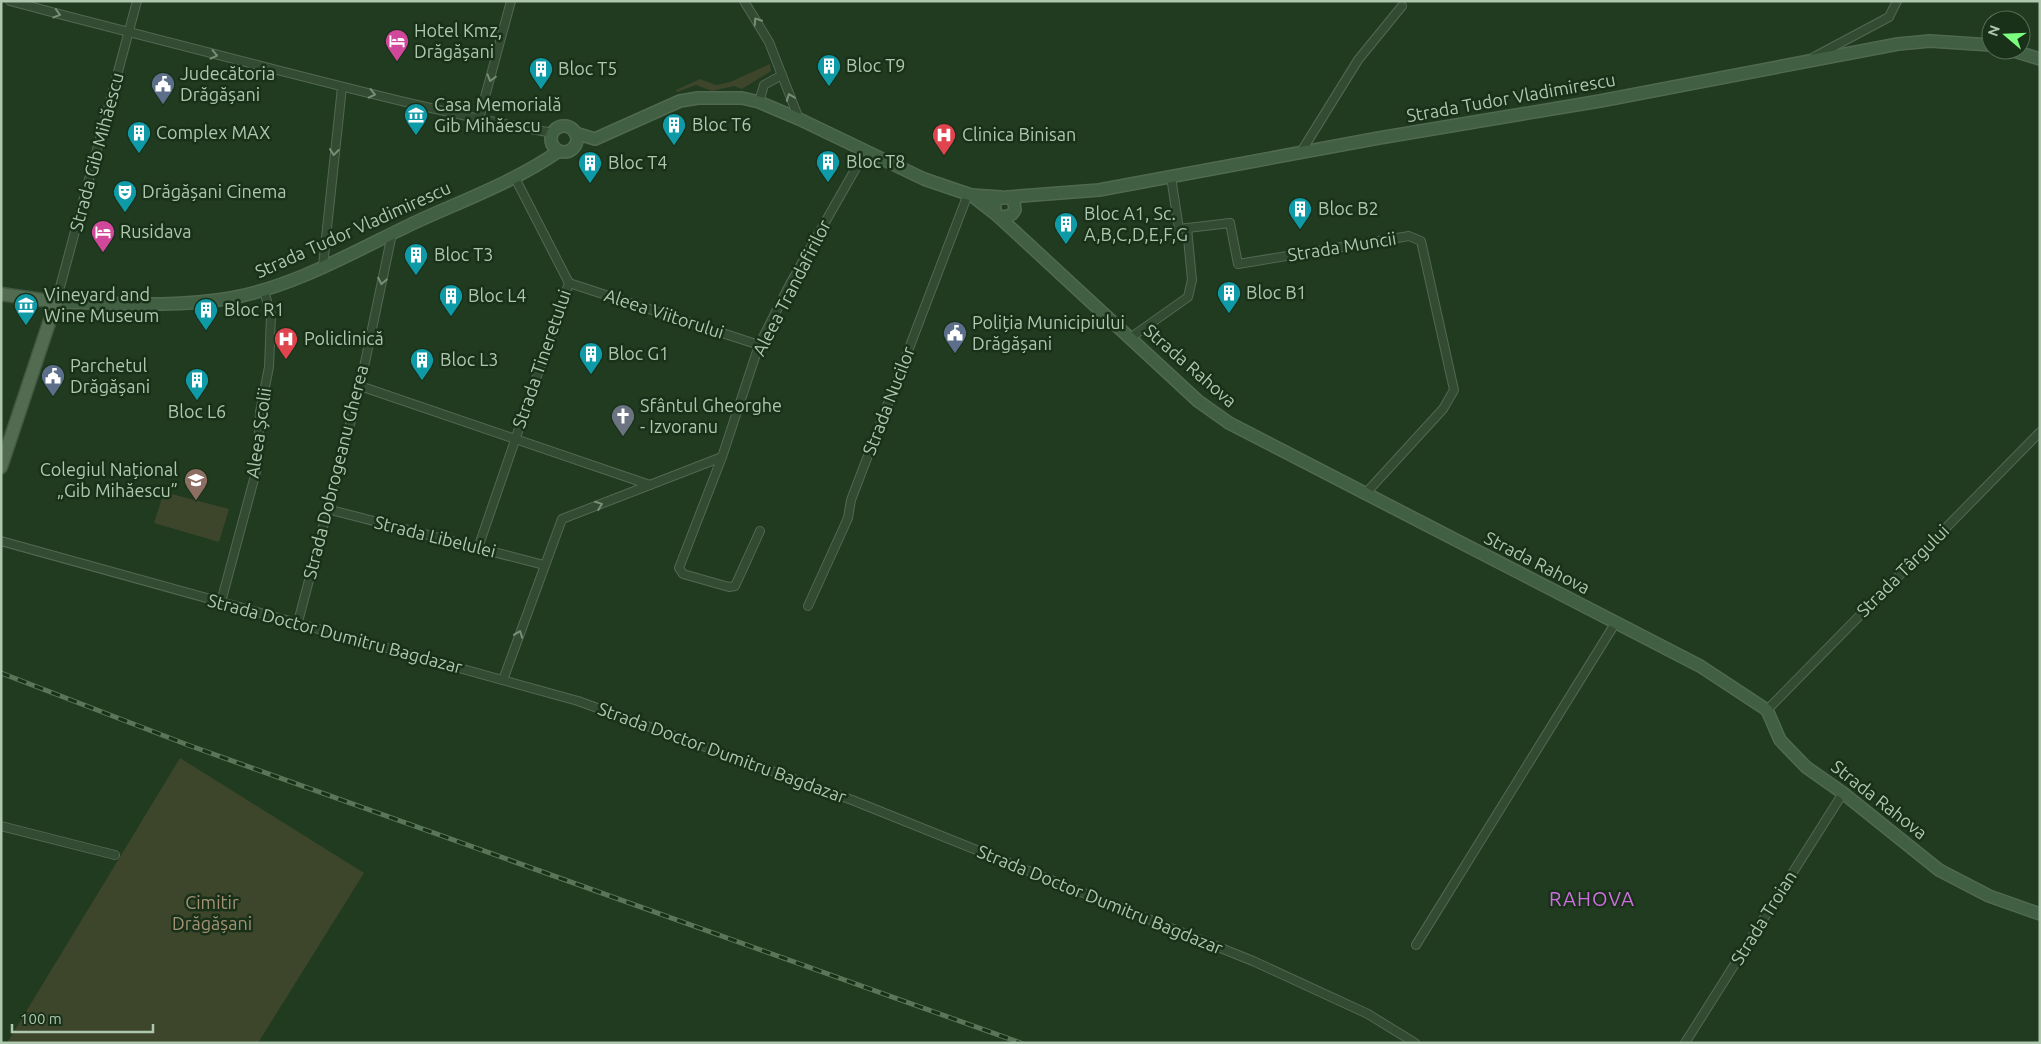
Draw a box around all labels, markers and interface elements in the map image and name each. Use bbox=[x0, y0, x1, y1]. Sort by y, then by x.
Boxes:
one-way arrow bbox=[52, 8, 61, 19]
north arrow bbox=[1981, 10, 2031, 60]
one-way arrow bbox=[754, 18, 763, 27]
place label: Hotel Kmz, Drăgășani bbox=[414, 20, 502, 61]
text: N bbox=[1984, 23, 2003, 38]
hotel icon: Hotel Kmz, Drăgășani bbox=[384, 28, 410, 62]
one-way arrow bbox=[210, 49, 218, 59]
building icon: Bloc T9 bbox=[816, 53, 842, 87]
place label: Bloc T9 bbox=[846, 55, 905, 75]
building icon: Bloc T5 bbox=[528, 56, 554, 90]
place label: Bloc T5 bbox=[558, 58, 617, 78]
place label: Judecătoria Drăgășani bbox=[180, 63, 275, 104]
street label: Strada Tudor Vladimirescu bbox=[1405, 69, 1617, 125]
street label: Strada Gib Mihăescu bbox=[65, 70, 127, 233]
public building icon: Judecătoria Drăgășani bbox=[150, 71, 176, 105]
one-way arrow bbox=[486, 73, 497, 82]
one-way arrow bbox=[367, 88, 376, 99]
one-way arrow bbox=[786, 93, 796, 102]
place label: Casa Memorială Gib Mihăescu bbox=[434, 94, 562, 135]
museum icon: Casa Memorială Gib Mihăescu bbox=[403, 102, 429, 136]
building icon: Bloc T6 bbox=[661, 112, 687, 146]
place label: Bloc T6 bbox=[692, 114, 751, 134]
building icon: Complex MAX bbox=[126, 120, 152, 154]
place label: Complex MAX bbox=[156, 122, 270, 142]
hospital icon: Clinica Binisan bbox=[931, 122, 957, 156]
place label: Clinica Binisan bbox=[962, 124, 1076, 144]
one-way arrow bbox=[329, 149, 340, 157]
building icon: Bloc T8 bbox=[815, 149, 841, 183]
building icon: Bloc T4 bbox=[577, 150, 603, 184]
place label: Bloc T8 bbox=[846, 151, 905, 171]
place label: Bloc T4 bbox=[608, 152, 667, 172]
street label: Strada Tudor Vladimirescu bbox=[252, 177, 453, 281]
theatre icon: Drăgășani Cinema bbox=[112, 179, 138, 213]
place label: Drăgășani Cinema bbox=[142, 181, 287, 201]
building icon: Bloc B2 bbox=[1287, 196, 1313, 230]
place label: Bloc B2 bbox=[1318, 198, 1379, 218]
place label: Bloc A1, Sc. A,B,C,D,E,F,G bbox=[1084, 203, 1188, 244]
building icon: Bloc A1, Sc. A,B,C,D,E,F,G bbox=[1053, 211, 1079, 245]
street label: Aleea Trandafirilor bbox=[748, 216, 834, 359]
hotel icon: Rusidava bbox=[90, 219, 116, 253]
place label: Rusidava bbox=[120, 221, 191, 241]
street label: Strada Muncii bbox=[1286, 228, 1398, 264]
building icon: Bloc T3 bbox=[403, 242, 429, 276]
place label: Bloc T3 bbox=[434, 244, 493, 264]
one-way arrow bbox=[377, 277, 388, 286]
building icon: Bloc B1 bbox=[1216, 280, 1242, 314]
place label: Bloc B1 bbox=[1246, 282, 1307, 302]
building icon: Bloc L4 bbox=[438, 283, 464, 317]
place label: Vineyard and Wine Museum bbox=[44, 284, 159, 325]
street label: Aleea Viitorului bbox=[602, 284, 727, 342]
place label: Bloc L4 bbox=[468, 285, 526, 305]
street label: Strada Tineretului bbox=[508, 287, 574, 430]
museum icon: Vineyard and Wine Museum bbox=[13, 292, 39, 326]
building icon: Bloc R1 bbox=[193, 297, 219, 331]
place label: Bloc R1 bbox=[224, 299, 285, 319]
place label: Poliția Municipiului Drăgășani bbox=[972, 312, 1125, 353]
public building icon: Poliția Municipiului Drăgășani bbox=[942, 320, 968, 354]
street label: Strada Rahova bbox=[1140, 320, 1241, 411]
hospital icon: Policlinică bbox=[273, 326, 299, 360]
place label: Policlinică bbox=[304, 328, 384, 348]
building icon: Bloc G1 bbox=[578, 341, 604, 375]
place label: Bloc G1 bbox=[608, 343, 669, 363]
street label: Strada Nucilor bbox=[858, 343, 918, 458]
building icon: Bloc L3 bbox=[409, 347, 435, 381]
place label: Bloc L3 bbox=[440, 349, 498, 369]
place label: Parchetul Drăgășani bbox=[70, 355, 150, 396]
public building icon: Parchetul Drăgășani bbox=[40, 363, 66, 397]
street label: Strada Dobrogeanu Gherea bbox=[299, 363, 371, 581]
building icon: Bloc L6 bbox=[184, 367, 210, 401]
street label: Aleea Școlii bbox=[242, 386, 274, 480]
place label: Sfântul Gheorghe - Izvoranu bbox=[640, 395, 782, 436]
place label: Bloc L6 bbox=[168, 401, 226, 421]
church icon: Sfântul Gheorghe - Izvoranu bbox=[610, 403, 636, 437]
place label: Colegiul Național „Gib Mihăescu” bbox=[40, 459, 178, 500]
school or university icon: Colegiul Național „Gib Mihăescu” bbox=[183, 467, 209, 501]
one-way arrow bbox=[594, 501, 603, 511]
street label: Strada Libelulei bbox=[372, 511, 498, 561]
street label: Strada Târgului bbox=[1852, 520, 1952, 620]
street label: Strada Rahova bbox=[1481, 527, 1594, 597]
street label: Strada Doctor Dumitru Bagdazar bbox=[206, 589, 465, 677]
one-way arrow bbox=[513, 631, 523, 639]
street label: Strada Doctor Dumitru Bagdazar bbox=[595, 698, 849, 806]
street label: Strada Rahova bbox=[1828, 756, 1931, 843]
street label: Strada Doctor Dumitru Bagdazar bbox=[975, 841, 1226, 958]
street label: Strada Troian bbox=[1726, 867, 1800, 968]
district label: RAHOVA bbox=[1549, 887, 1635, 910]
park label: Cimitir Drăgășani bbox=[172, 892, 252, 933]
scale bar bbox=[12, 1002, 154, 1034]
text: 100 m bbox=[20, 1010, 62, 1027]

